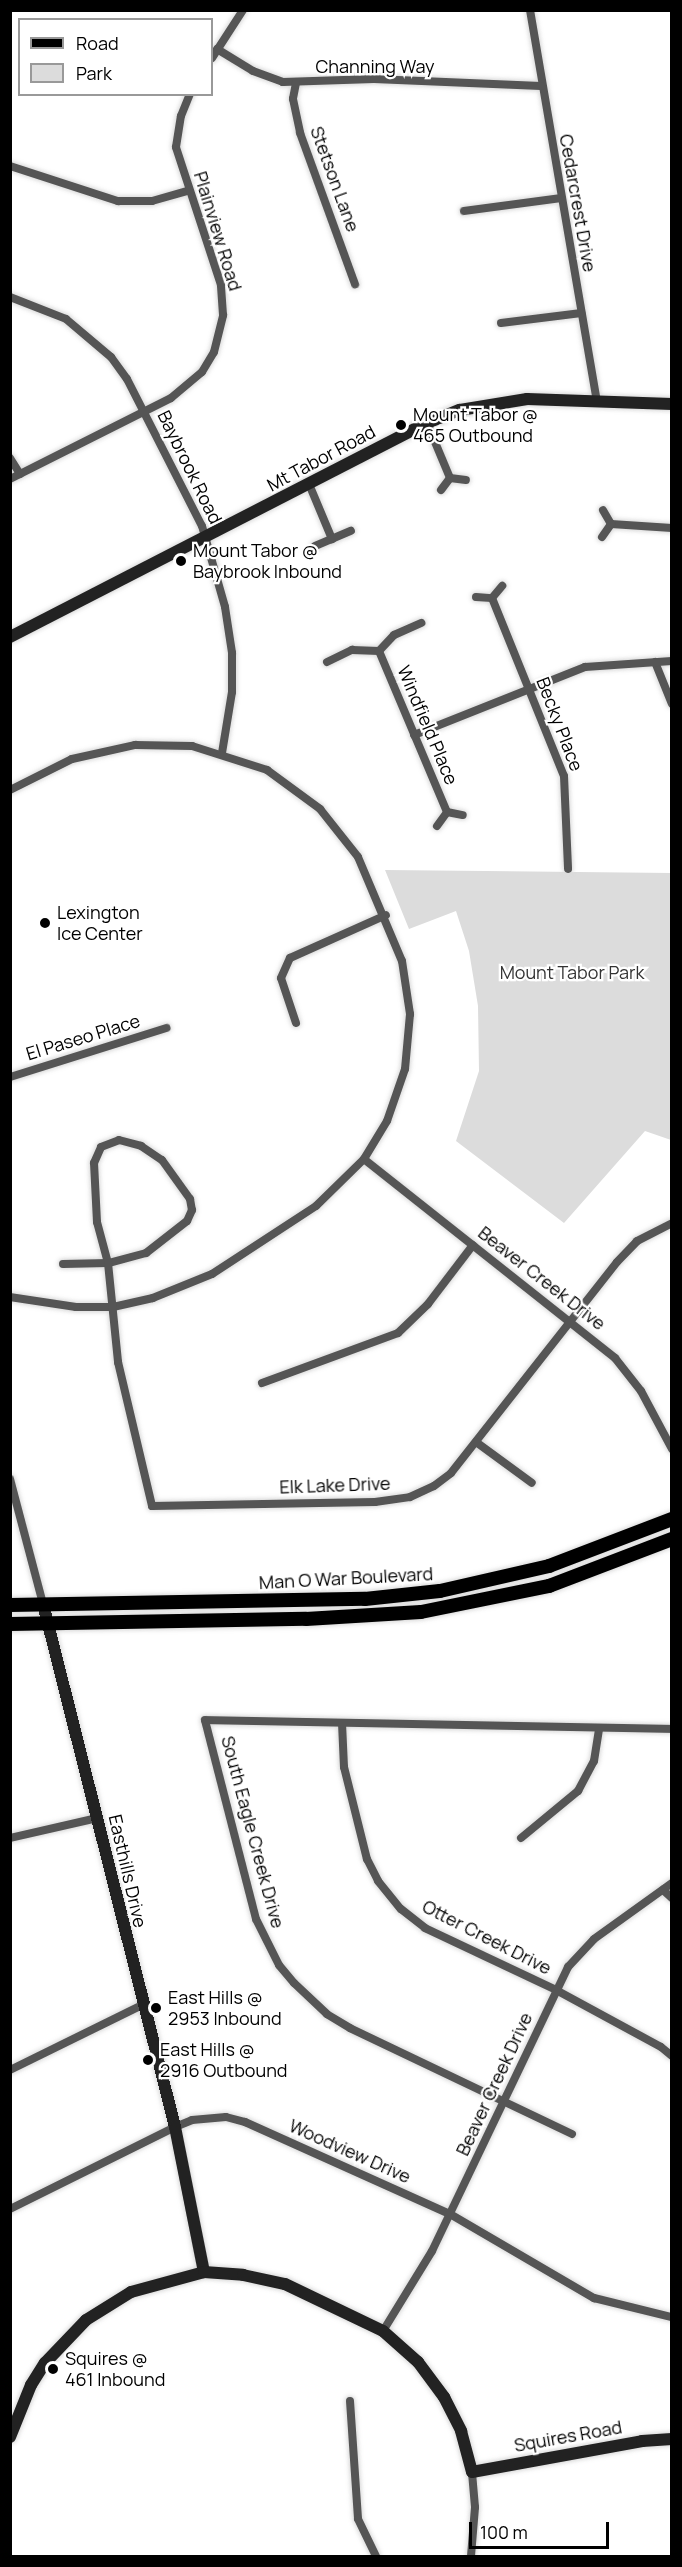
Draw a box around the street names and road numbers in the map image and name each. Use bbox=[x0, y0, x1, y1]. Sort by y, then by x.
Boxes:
street label: Channing Way bbox=[315, 55, 435, 77]
street label: Stetson Lane bbox=[306, 123, 364, 235]
street label: Cedarcrest Drive bbox=[555, 132, 601, 274]
street label: Plainview Road bbox=[190, 169, 246, 293]
street label: Baybrook Road bbox=[153, 407, 227, 527]
street label: Mt Tabor Road bbox=[263, 420, 379, 496]
street label: Windfield Place bbox=[393, 662, 463, 788]
street label: Becky Place bbox=[532, 674, 588, 774]
street label: El Paseo Place bbox=[23, 1009, 143, 1065]
street label: Beaver Creek Drive bbox=[474, 1222, 610, 1334]
street label: Elk Lake Drive bbox=[279, 1472, 391, 1498]
street label: Man O War Boulevard bbox=[258, 1563, 434, 1593]
street label: South Eagle Creek Drive bbox=[217, 1734, 289, 1930]
street label: Easthills Drive bbox=[105, 1812, 151, 1930]
street label: Otter Creek Drive bbox=[419, 1895, 555, 1979]
street label: Beaver Creek Drive bbox=[451, 2009, 537, 2159]
street label: Woodview Drive bbox=[286, 2115, 414, 2187]
street label: Squires Road bbox=[512, 2416, 624, 2456]

